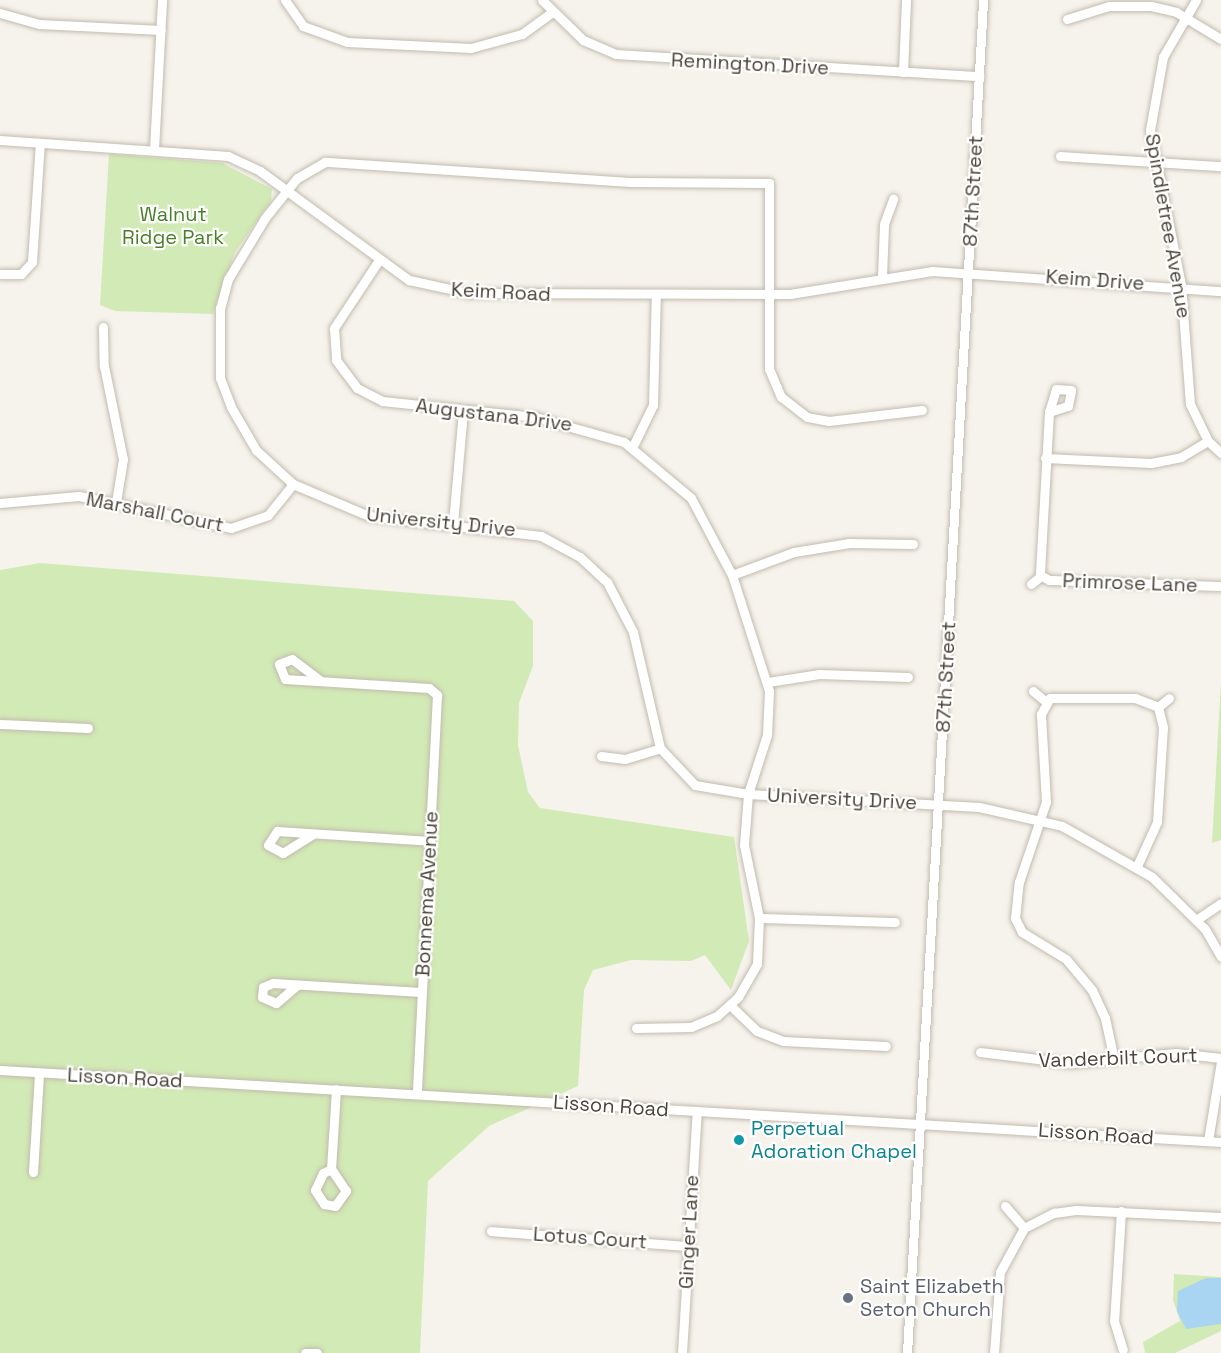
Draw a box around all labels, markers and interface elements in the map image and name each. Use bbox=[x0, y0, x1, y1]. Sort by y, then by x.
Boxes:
street label: Remington Drive bbox=[670, 48, 830, 80]
street label: Spindletree Avenue bbox=[1140, 132, 1196, 320]
street label: 87th Street bbox=[958, 135, 988, 247]
park label: Walnut Ridge Park bbox=[122, 202, 224, 249]
street label: Keim Drive bbox=[1045, 265, 1145, 295]
street label: Keim Road bbox=[450, 277, 552, 307]
street label: Augustana Drive bbox=[414, 393, 574, 437]
street label: Marshall Court bbox=[84, 487, 226, 537]
street label: University Drive bbox=[365, 502, 517, 542]
street label: Primrose Lane bbox=[1062, 569, 1198, 597]
street label: 87th Street bbox=[931, 621, 961, 733]
street label: University Drive bbox=[766, 783, 918, 815]
street label: Bonnema Avenue bbox=[411, 810, 443, 978]
street label: Vanderbilt Court bbox=[1038, 1043, 1198, 1073]
street label: Lisson Road bbox=[67, 1063, 183, 1093]
street label: Lisson Road bbox=[552, 1090, 670, 1122]
place label: Perpetual Adoration Chapel bbox=[751, 1116, 917, 1163]
street label: Lisson Road bbox=[1037, 1118, 1155, 1150]
marker: Perpetual Adoration Chapel bbox=[732, 1133, 746, 1147]
street label: Ginger Lane bbox=[674, 1174, 704, 1290]
street label: Lotus Court bbox=[532, 1222, 648, 1254]
place label: Saint Elizabeth Seton Church bbox=[860, 1274, 1004, 1321]
marker: Saint Elizabeth Seton Church bbox=[841, 1291, 855, 1305]

